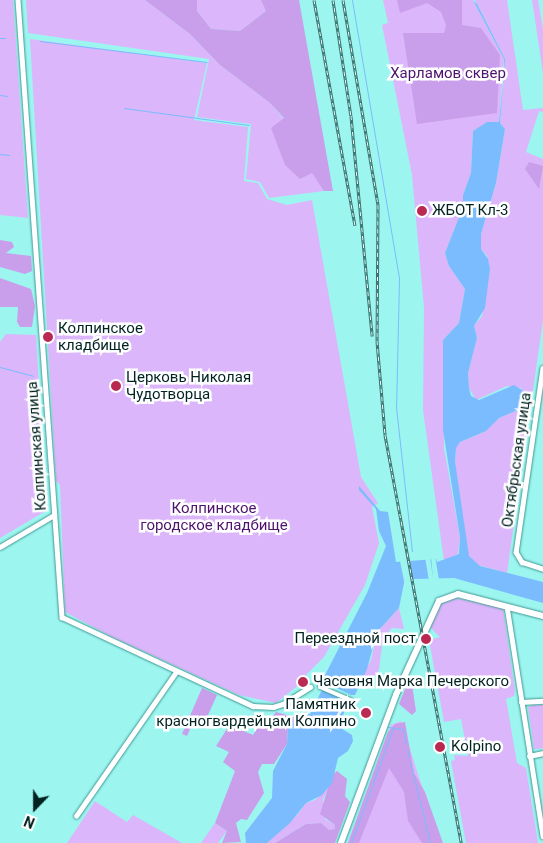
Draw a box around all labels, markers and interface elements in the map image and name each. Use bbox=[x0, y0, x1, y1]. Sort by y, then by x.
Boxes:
park label: Харламов сквер bbox=[390, 65, 506, 83]
place label: ЖБОТ Кл-3 bbox=[432, 202, 509, 220]
marker: ЖБОТ Кл-3 bbox=[416, 205, 428, 217]
place label: Колпинское кладбище bbox=[58, 319, 143, 354]
marker: Колпинское кладбище bbox=[42, 331, 54, 343]
place label: Церковь Николая Чудотворца bbox=[126, 368, 251, 403]
marker: Церковь Николая Чудотворца bbox=[110, 380, 122, 392]
street label: Колпинская улица bbox=[23, 381, 51, 511]
street label: Октябрьская улица bbox=[499, 391, 535, 529]
park label: Колпинское городское кладбище bbox=[140, 499, 288, 534]
place label: Переездной пост bbox=[294, 630, 416, 648]
marker: Переездной пост bbox=[420, 633, 432, 645]
place label: Часовня Марка Печерского bbox=[313, 673, 509, 691]
marker: Часовня Марка Печерского bbox=[297, 676, 309, 688]
place label: Памятник красногвардейцам Колпино bbox=[156, 695, 356, 730]
marker: Памятник красногвардейцам Колпино bbox=[360, 707, 372, 719]
place label: Kolpino bbox=[451, 738, 501, 756]
marker: Kolpino bbox=[433, 740, 447, 754]
north arrow bbox=[10, 783, 60, 833]
text: N bbox=[22, 813, 37, 831]

